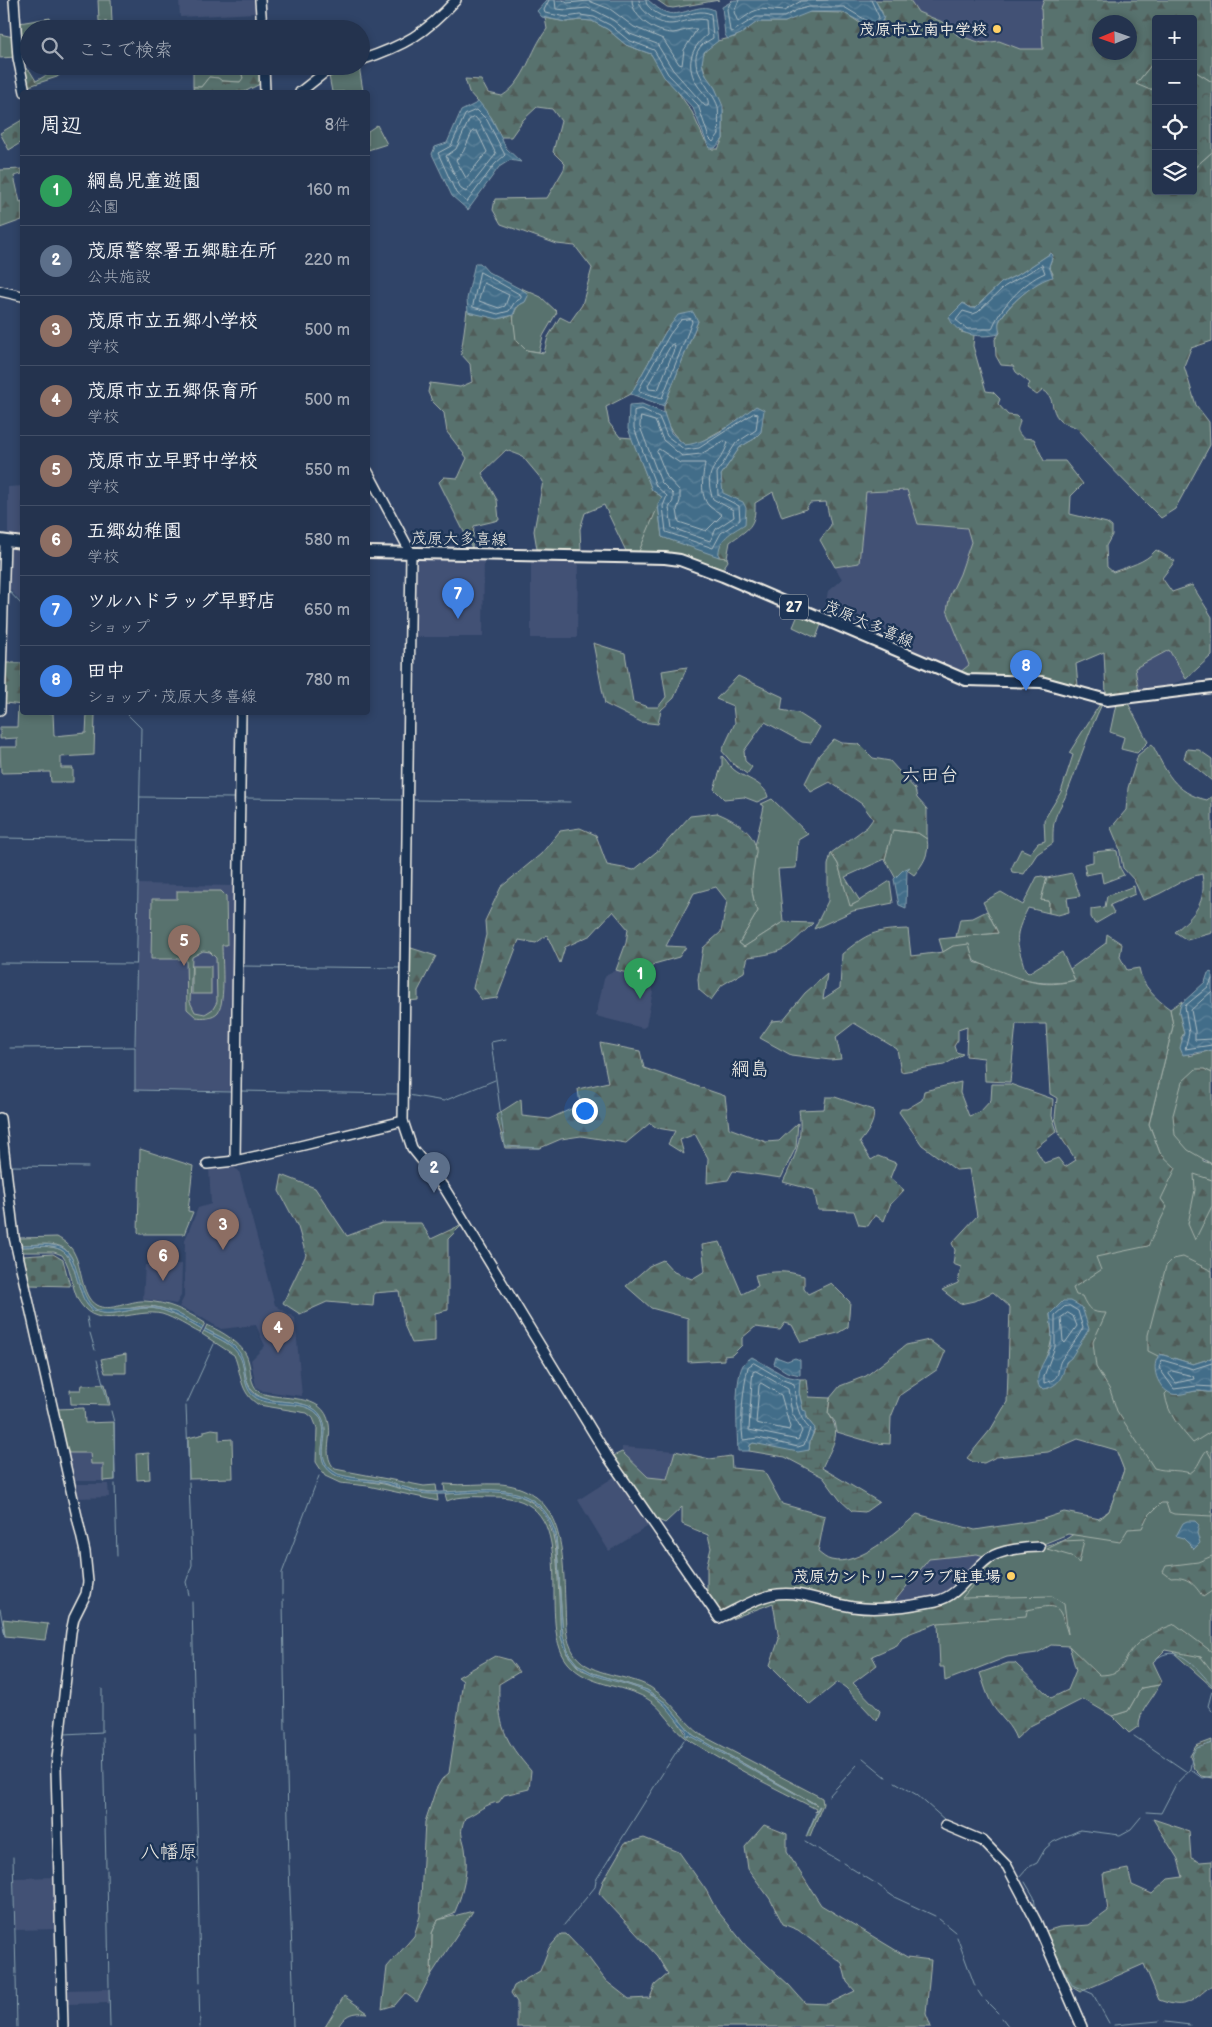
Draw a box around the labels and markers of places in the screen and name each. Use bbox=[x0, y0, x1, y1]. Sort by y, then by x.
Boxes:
place label: 茂原市立南中学校 bbox=[859, 21, 987, 40]
marker: 茂原市立南中学校 bbox=[991, 23, 1003, 35]
pin: 7 bbox=[442, 578, 474, 619]
pin: 8 bbox=[1010, 650, 1042, 691]
pin: 5 bbox=[168, 925, 200, 966]
pin: 1 bbox=[624, 958, 656, 999]
pin: 2 bbox=[418, 1152, 450, 1193]
pin: 3 bbox=[207, 1209, 239, 1250]
pin: 6 bbox=[147, 1240, 179, 1281]
pin: 4 bbox=[262, 1312, 294, 1353]
place label: 茂原カントリークラブ駐車場 bbox=[793, 1568, 1001, 1587]
marker: 茂原カントリークラブ駐車場 bbox=[1005, 1570, 1017, 1582]

